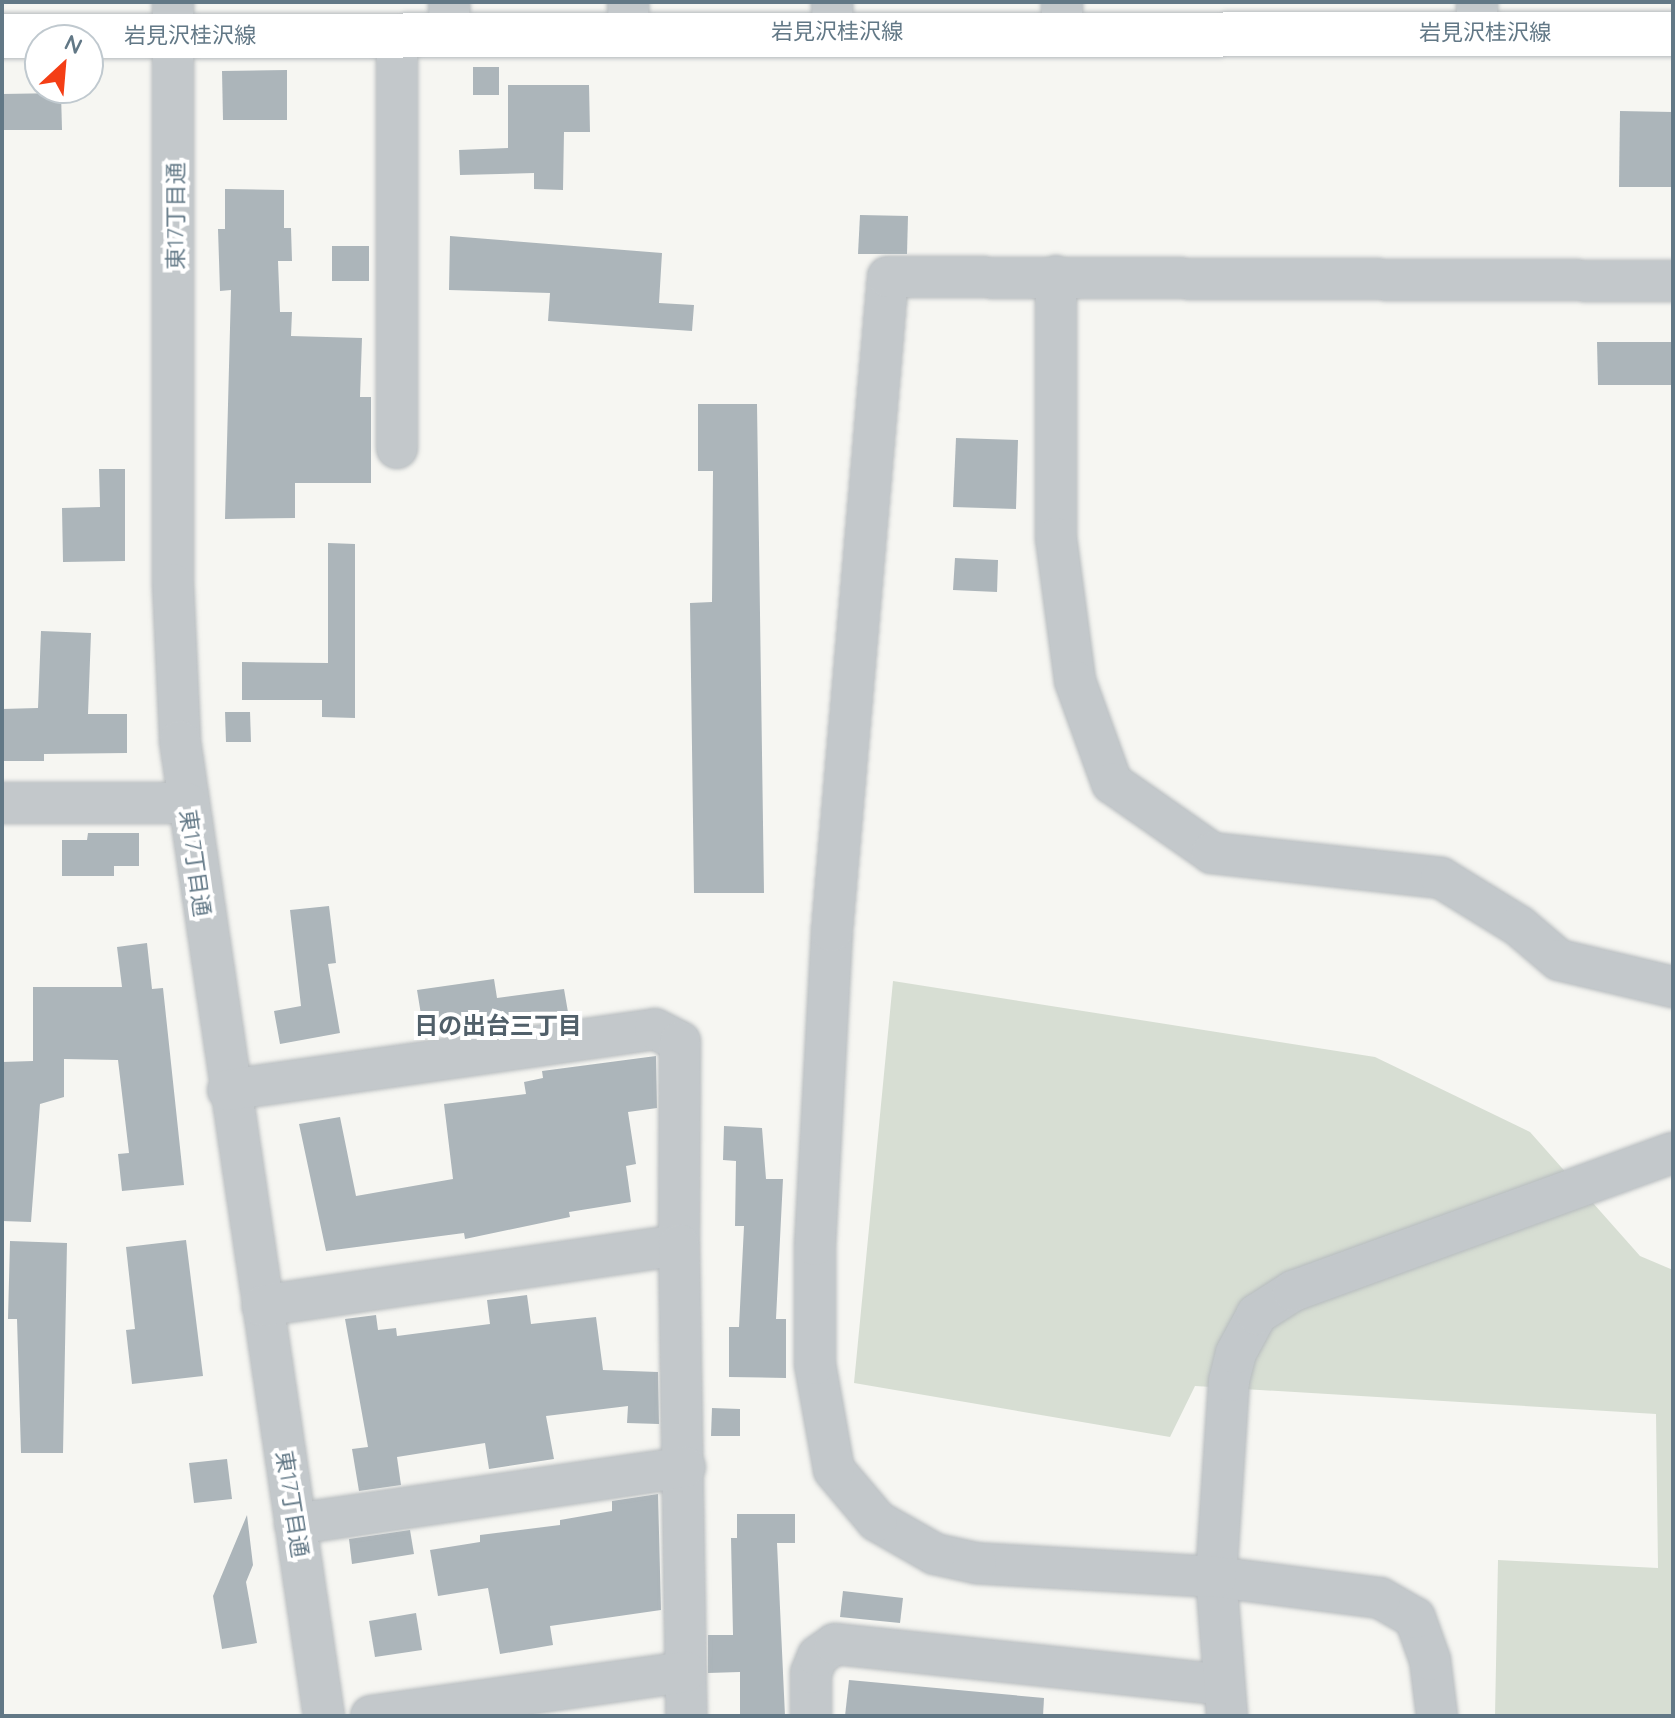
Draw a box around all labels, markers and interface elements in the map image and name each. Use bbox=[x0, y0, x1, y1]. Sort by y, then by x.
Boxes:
street label: 岩見沢桂沢線 bbox=[771, 19, 903, 45]
street label: 岩見沢桂沢線 bbox=[1419, 20, 1551, 46]
street label: 岩見沢桂沢線 bbox=[124, 23, 256, 49]
north arrow bbox=[24, 24, 104, 104]
text: N bbox=[60, 28, 87, 60]
street label: 東17丁目通 bbox=[163, 162, 189, 270]
street label: 東17丁目通 bbox=[174, 808, 216, 918]
district label: 日の出台三丁目 bbox=[414, 1012, 582, 1040]
street label: 東17丁目通 bbox=[271, 1449, 313, 1559]

